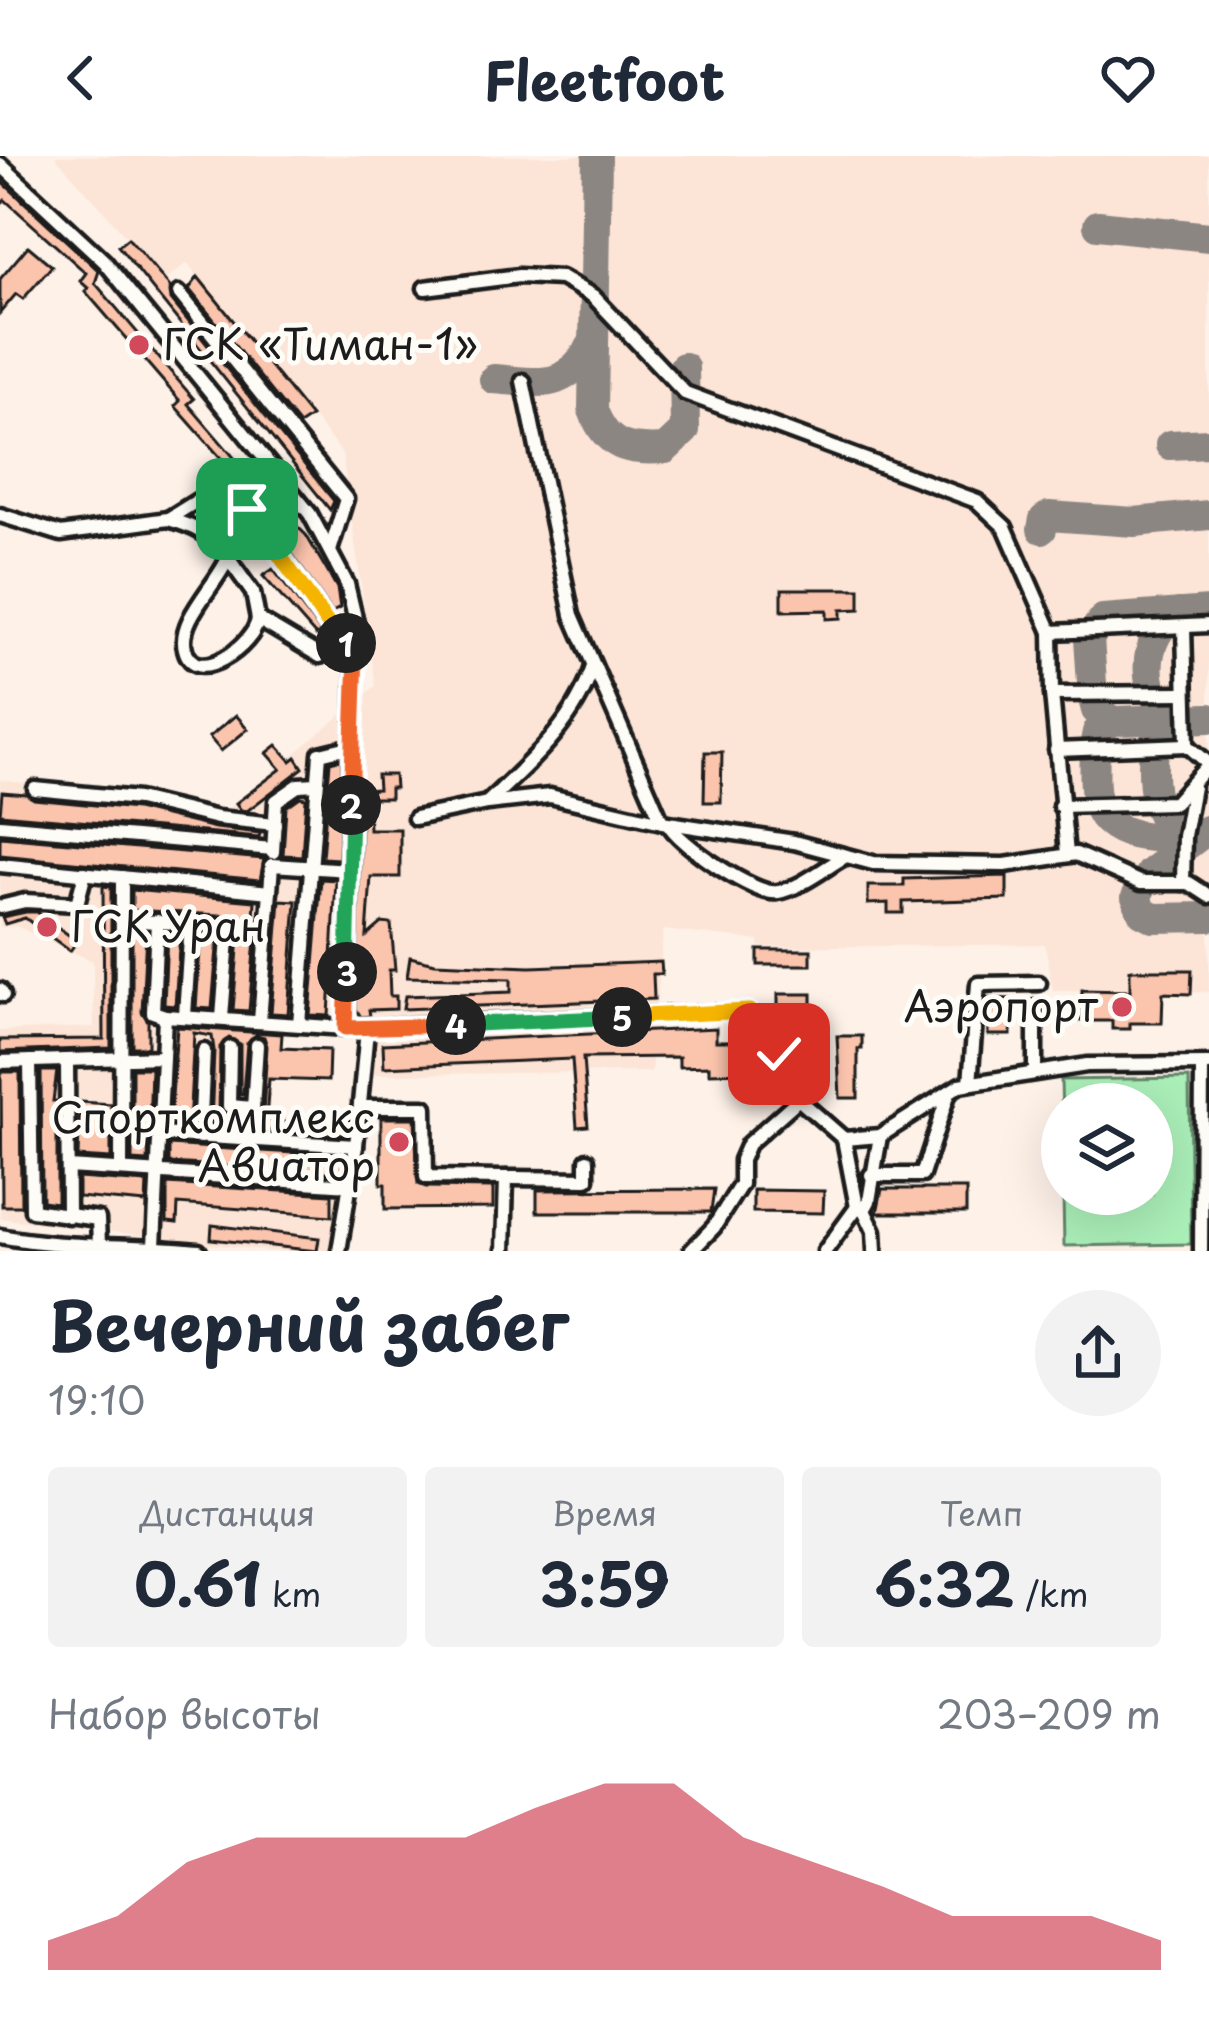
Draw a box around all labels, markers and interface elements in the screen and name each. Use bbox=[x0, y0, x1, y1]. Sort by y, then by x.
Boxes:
text: Fleetfoot bbox=[484, 38, 725, 119]
icon: back bbox=[48, 45, 114, 111]
icon: heart bbox=[1095, 45, 1161, 111]
place label: ГСК «Тиман-1» bbox=[163, 311, 478, 374]
marker: ГСК «Тиман-1» bbox=[126, 332, 152, 358]
pin bbox=[196, 458, 298, 560]
icon: arrive bbox=[214, 476, 280, 542]
pin: 1 bbox=[316, 613, 376, 673]
text: 1 bbox=[338, 618, 354, 668]
pin: 2 bbox=[321, 775, 381, 835]
text: 2 bbox=[339, 780, 363, 830]
place label: ГСК Уран bbox=[71, 893, 266, 956]
marker: ГСК Уран bbox=[34, 914, 60, 940]
pin: 3 bbox=[317, 942, 377, 1002]
text: 3 bbox=[336, 947, 358, 997]
place label: Аэропорт bbox=[904, 973, 1099, 1036]
pin: 5 bbox=[592, 987, 652, 1047]
text: 5 bbox=[611, 992, 633, 1042]
marker: Аэропорт bbox=[1109, 994, 1135, 1020]
pin: 4 bbox=[426, 995, 486, 1055]
text: 4 bbox=[445, 1000, 467, 1050]
pin bbox=[728, 1003, 830, 1105]
icon: check bbox=[746, 1021, 812, 1087]
map controls bbox=[1041, 1083, 1173, 1215]
button: layers bbox=[1041, 1083, 1173, 1215]
place label: Спорткомплекс Авиатор bbox=[51, 1084, 375, 1195]
marker: Спорткомплекс Авиатор bbox=[386, 1129, 412, 1155]
text: Вечерний забег bbox=[48, 1274, 569, 1373]
button: share bbox=[1035, 1290, 1161, 1416]
text: 19:10 bbox=[48, 1369, 145, 1428]
text: Дистанция bbox=[140, 1487, 315, 1537]
text: Время bbox=[552, 1487, 657, 1537]
text: Темп bbox=[940, 1487, 1023, 1537]
text: 0.61 bbox=[134, 1537, 261, 1627]
text: 3:59 bbox=[539, 1537, 670, 1627]
text: 6:32 bbox=[874, 1537, 1015, 1627]
text: km bbox=[261, 1568, 321, 1618]
text: /km bbox=[1015, 1568, 1089, 1618]
text: Набор высоты bbox=[48, 1683, 321, 1742]
text: 203–209 m bbox=[937, 1683, 1161, 1742]

